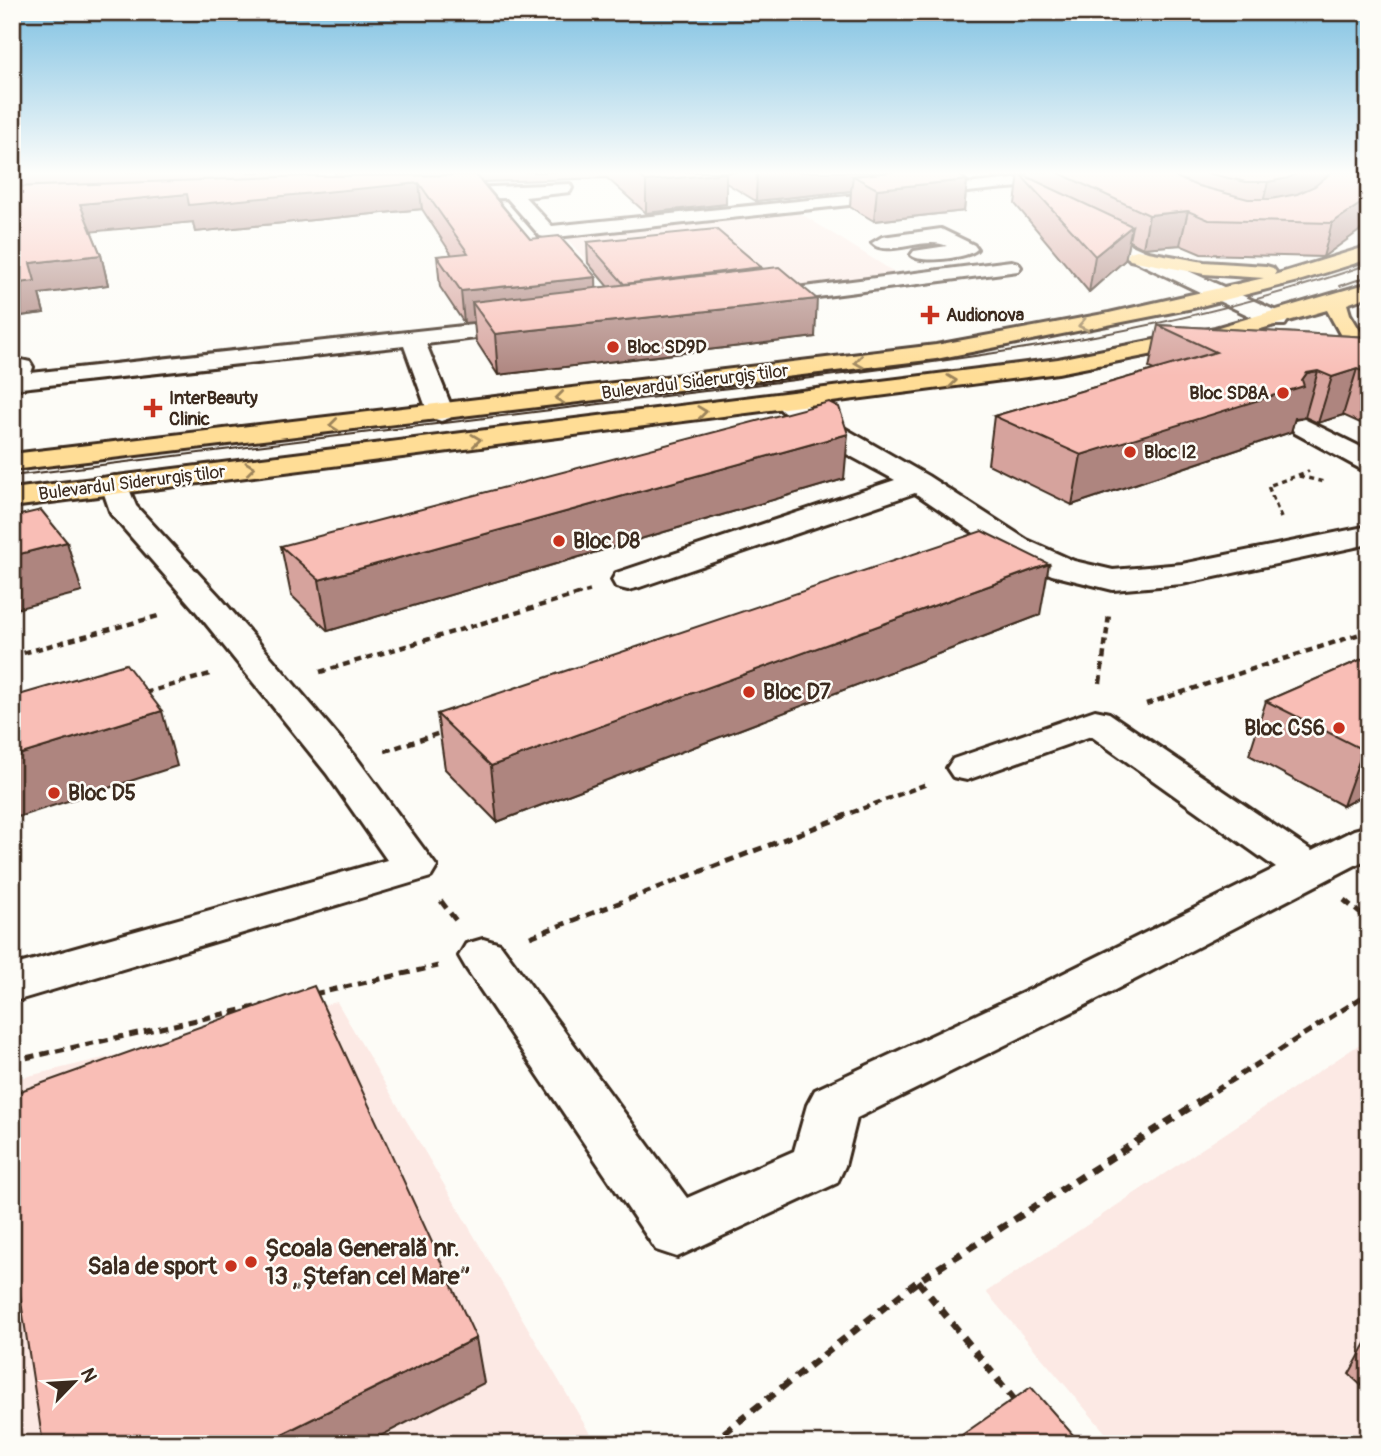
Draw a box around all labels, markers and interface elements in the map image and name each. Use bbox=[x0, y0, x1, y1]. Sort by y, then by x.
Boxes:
place label: Audionova bbox=[946, 304, 1025, 327]
marker: Audionova bbox=[920, 305, 940, 325]
one-way arrow bbox=[1077, 316, 1089, 331]
place label: Bloc SD9D bbox=[627, 336, 707, 359]
marker: Bloc SD9D bbox=[605, 339, 621, 355]
one-way arrow bbox=[853, 354, 865, 369]
street label: Bulevardul Siderurgiștilor bbox=[600, 359, 790, 405]
one-way arrow bbox=[946, 373, 958, 388]
place label: Bloc SD8A bbox=[1189, 382, 1269, 405]
marker: Bloc SD8A bbox=[1275, 385, 1291, 401]
place label: InterBeauty Clinic bbox=[169, 387, 258, 431]
one-way arrow bbox=[554, 391, 566, 406]
marker: InterBeauty Clinic bbox=[143, 398, 163, 418]
one-way arrow bbox=[696, 404, 707, 419]
one-way arrow bbox=[328, 417, 339, 432]
one-way arrow bbox=[470, 432, 482, 447]
place label: Bloc I2 bbox=[1144, 441, 1196, 464]
marker: Bloc I2 bbox=[1122, 444, 1138, 460]
street label: Bulevardul Siderurgiștilor bbox=[37, 460, 227, 506]
one-way arrow bbox=[244, 461, 256, 476]
place label: Bloc D8 bbox=[573, 528, 641, 555]
marker: Bloc D8 bbox=[551, 533, 567, 549]
place label: Bloc D7 bbox=[763, 679, 832, 706]
marker: Bloc D7 bbox=[741, 684, 757, 700]
place label: Bloc CS6 bbox=[1244, 715, 1325, 742]
marker: Bloc CS6 bbox=[1331, 720, 1347, 736]
place label: Bloc D5 bbox=[68, 780, 136, 807]
marker: Bloc D5 bbox=[46, 785, 62, 801]
place label: Școala Generală nr. 13 „Ștefan cel Mare” bbox=[265, 1234, 470, 1291]
place label: Sala de sport bbox=[88, 1252, 218, 1281]
marker: Școala Generală nr. 13 „Ștefan cel Mare” bbox=[243, 1254, 259, 1270]
marker: Sala de sport bbox=[223, 1258, 239, 1274]
north arrow bbox=[38, 1348, 108, 1418]
text: N bbox=[75, 1364, 102, 1386]

